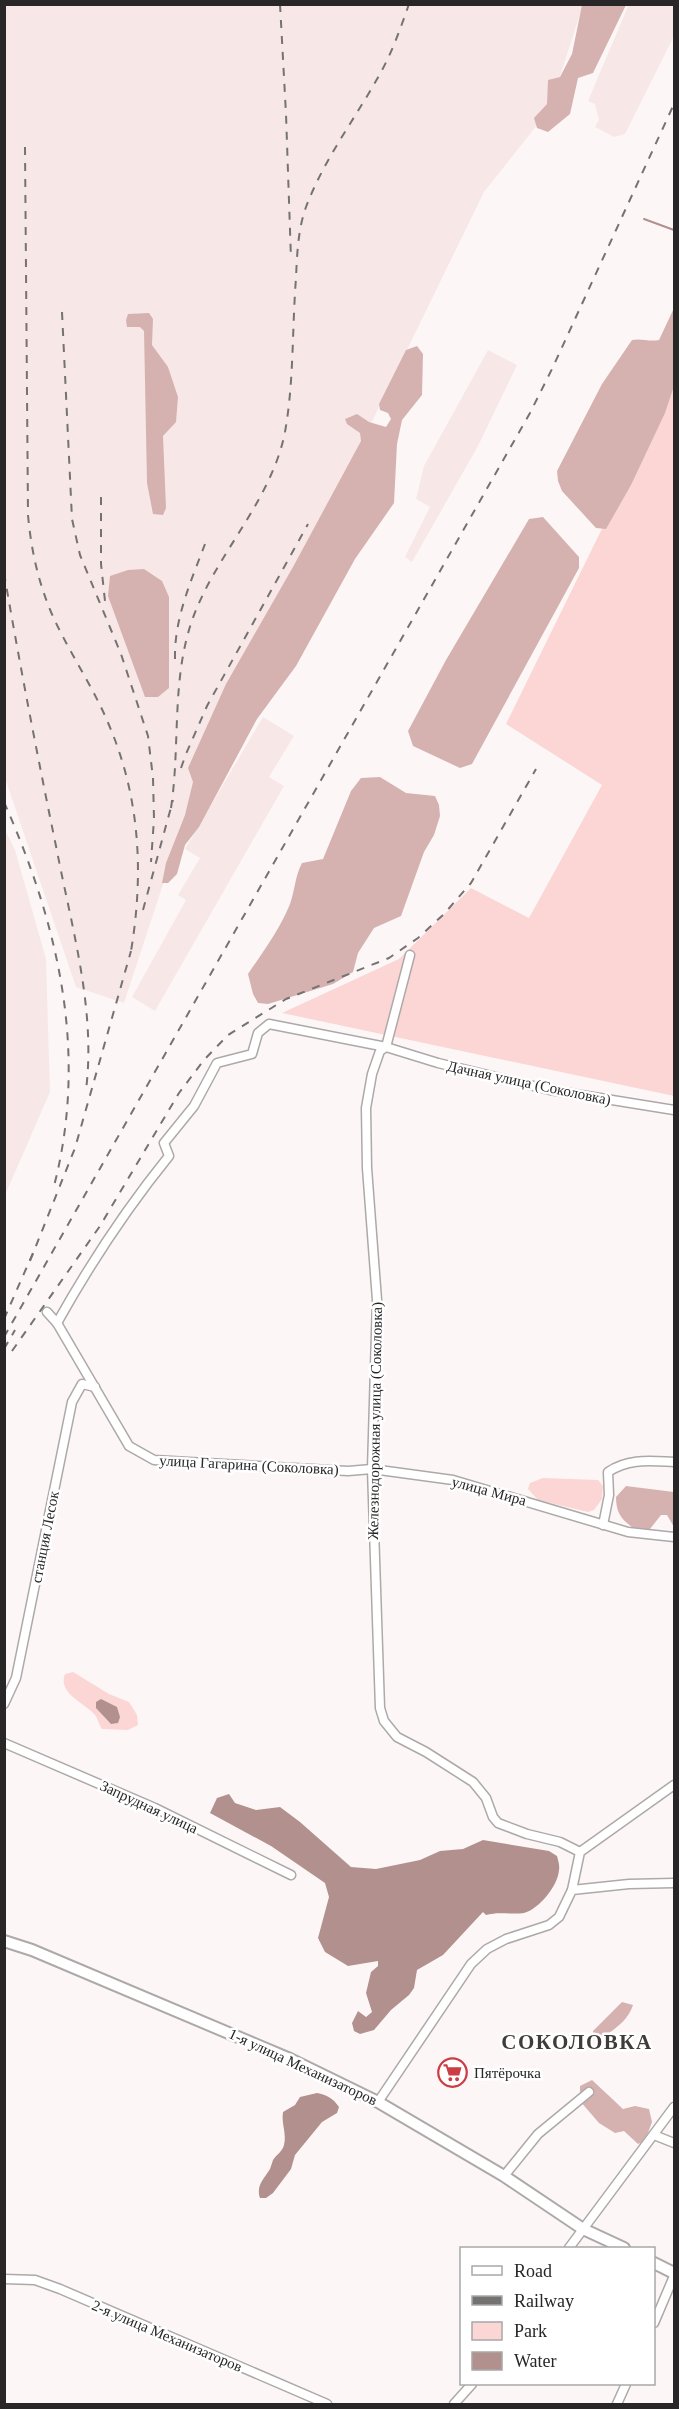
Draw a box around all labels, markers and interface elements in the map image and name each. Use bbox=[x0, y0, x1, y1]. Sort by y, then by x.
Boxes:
street label: Дачная улица (Соколовка) bbox=[445, 1058, 612, 1109]
street label: Железнодорожная улица (Соколовка) bbox=[365, 1302, 386, 1540]
street label: улица Гагарина (Соколовка) bbox=[159, 1452, 339, 1479]
street label: улица Мира bbox=[450, 1473, 528, 1509]
street label: станция Лесок bbox=[28, 1489, 62, 1584]
street label: Запрудная улица bbox=[98, 1777, 201, 1837]
street label: 1-я улица Механизаторов bbox=[226, 2026, 380, 2108]
district label: СОКОЛОВКА bbox=[501, 2030, 653, 2054]
supermarket icon: Пятёрочка bbox=[437, 2057, 469, 2089]
place label: Пятёрочка bbox=[474, 2065, 541, 2081]
legend bbox=[460, 2247, 655, 2385]
text: Road bbox=[514, 2261, 552, 2281]
text: Railway bbox=[514, 2291, 574, 2311]
street label: 2-я улица Механизаторов bbox=[89, 2297, 245, 2375]
text: Park bbox=[514, 2321, 547, 2341]
text: Water bbox=[514, 2351, 557, 2371]

